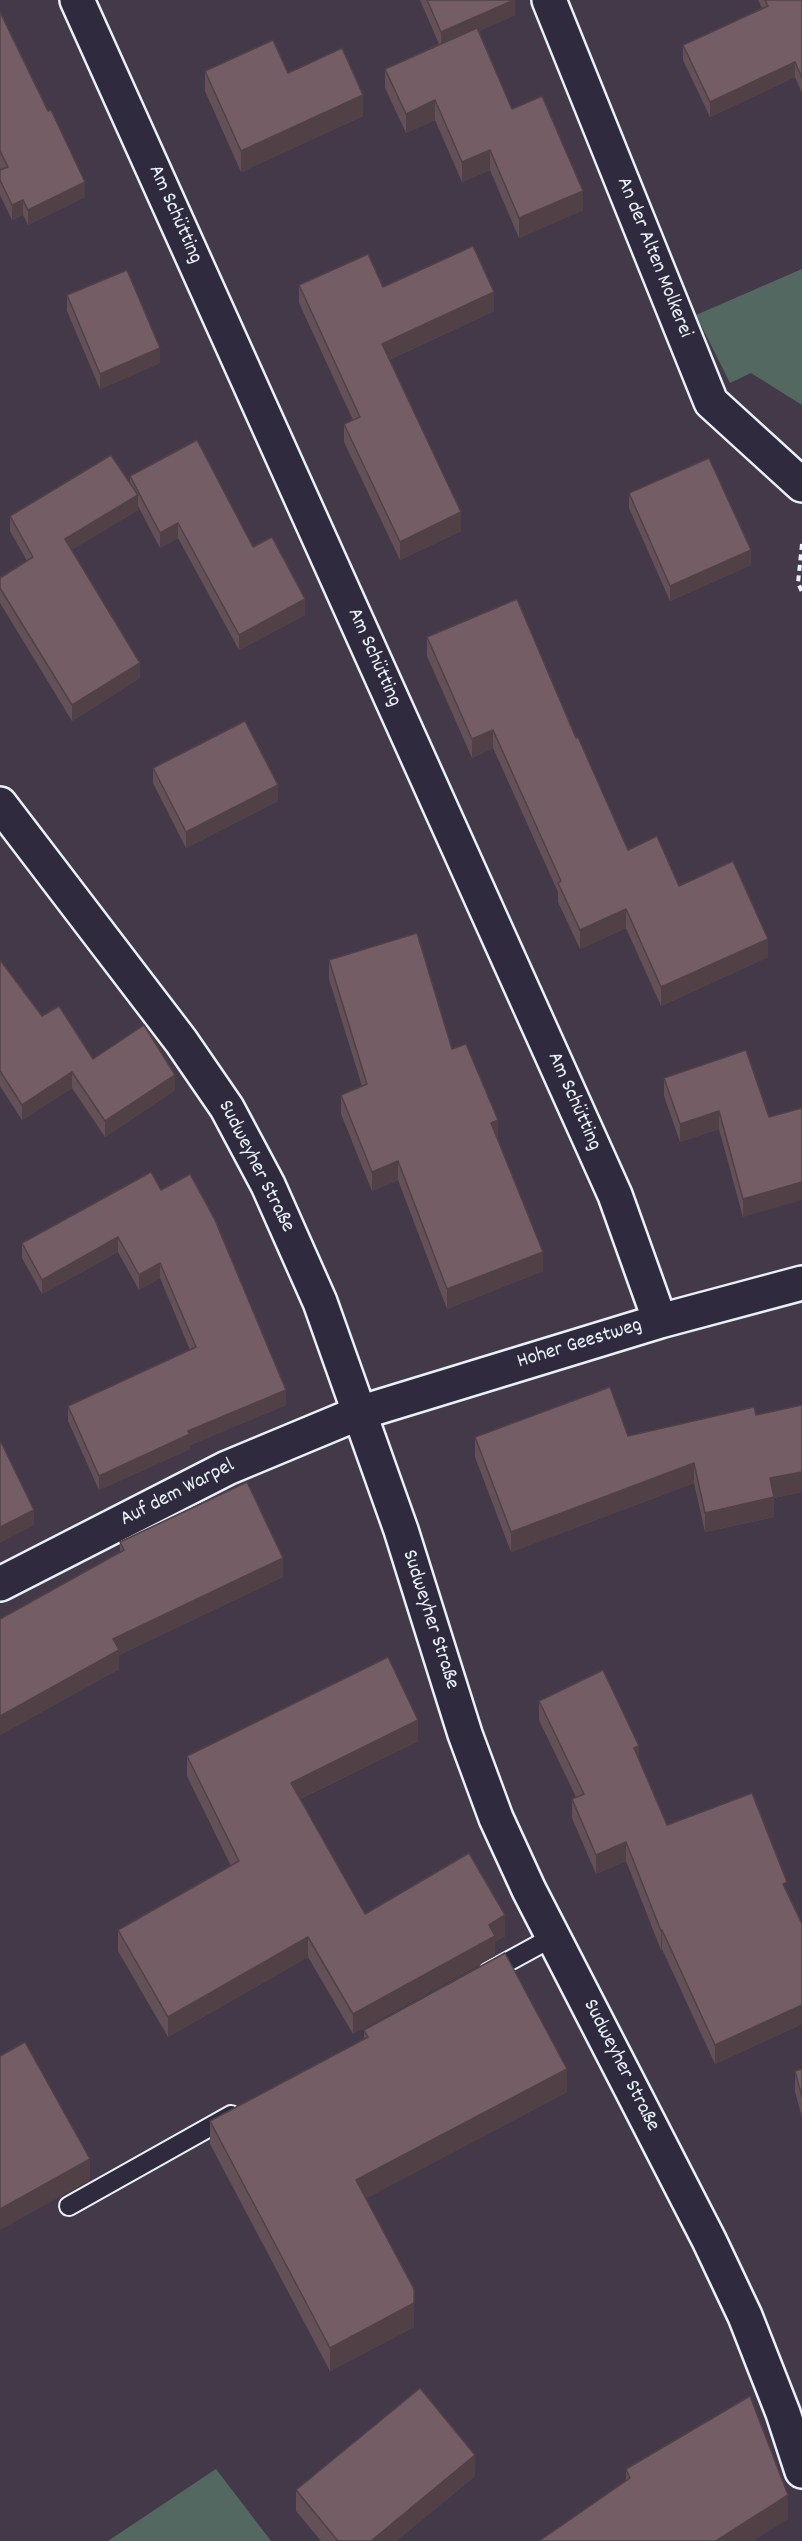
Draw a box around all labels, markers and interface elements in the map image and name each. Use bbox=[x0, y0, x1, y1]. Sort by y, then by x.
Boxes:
street label: Am Schütting bbox=[141, 162, 207, 268]
street label: An der Alten Molkerei bbox=[609, 174, 697, 342]
street label: Am Schütting bbox=[340, 605, 406, 711]
street label: Am Schütting bbox=[540, 1049, 606, 1155]
street label: Sudweyher Straße bbox=[211, 1097, 299, 1237]
street label: Hoher Geestweg bbox=[515, 1314, 645, 1376]
street label: Auf dem Warpel bbox=[117, 1454, 239, 1534]
street label: Sudweyher Straße bbox=[395, 1547, 463, 1693]
street label: Sudweyher Straße bbox=[576, 1996, 664, 2136]

